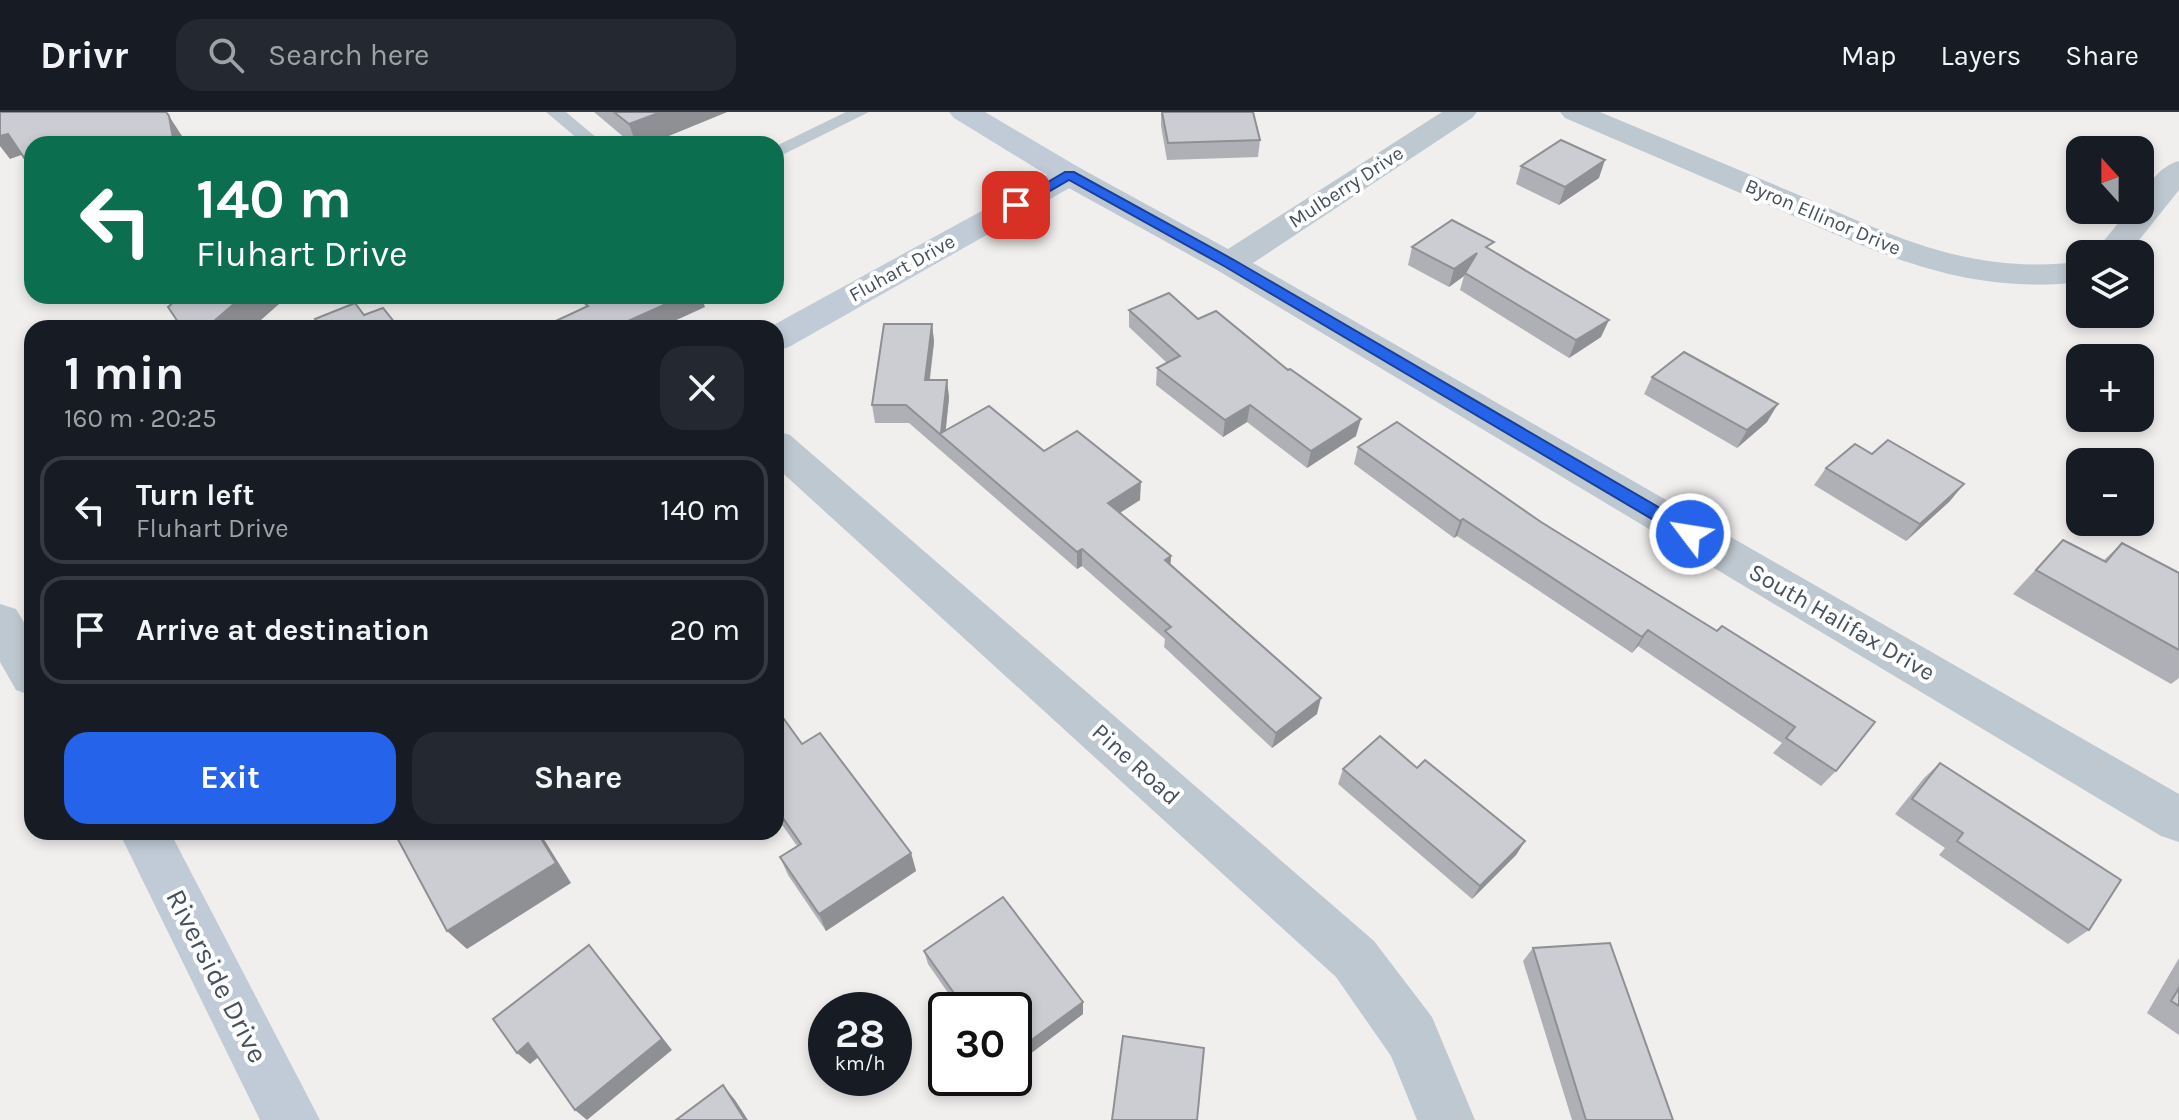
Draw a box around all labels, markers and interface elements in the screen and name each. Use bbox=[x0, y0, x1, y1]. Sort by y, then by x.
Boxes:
search box bbox=[176, 19, 736, 91]
text: Drivr bbox=[40, 33, 128, 78]
icon: search bbox=[204, 33, 248, 77]
text: Search here bbox=[268, 37, 429, 73]
text: Map bbox=[1841, 39, 1896, 72]
text: Layers bbox=[1940, 39, 2021, 72]
text: Share bbox=[2065, 39, 2139, 72]
north arrow bbox=[2066, 136, 2154, 224]
map controls bbox=[2066, 136, 2154, 536]
street label: Mulberry Drive bbox=[1284, 141, 1408, 233]
text: 140 m bbox=[196, 166, 352, 231]
icon: left bbox=[64, 168, 168, 272]
pin bbox=[982, 171, 1050, 239]
street label: Byron Ellinor Drive bbox=[1742, 174, 1904, 260]
icon: arrive bbox=[994, 183, 1038, 227]
street label: Fluhart Drive bbox=[845, 229, 959, 307]
text: Fluhart Drive bbox=[196, 233, 407, 275]
button: layers bbox=[2066, 240, 2154, 328]
button: + bbox=[2066, 344, 2154, 432]
text: 1 min bbox=[64, 345, 184, 401]
button: close bbox=[660, 346, 744, 430]
text: 160 m · 20:25 bbox=[64, 403, 217, 434]
button: − bbox=[2066, 448, 2154, 536]
text: Turn left bbox=[136, 477, 254, 513]
icon: left bbox=[68, 488, 112, 532]
text: 140 m bbox=[660, 492, 740, 528]
position arrow bbox=[1648, 492, 1732, 576]
text: Fluhart Drive bbox=[136, 513, 289, 544]
street label: South Halifax Drive bbox=[1744, 557, 1940, 687]
icon: arrive bbox=[68, 608, 112, 652]
text: Arrive at destination bbox=[136, 612, 430, 648]
text: 20 m bbox=[670, 612, 740, 648]
street label: Pine Road bbox=[1086, 717, 1186, 811]
button: Exit bbox=[64, 732, 396, 824]
button: Share bbox=[412, 732, 744, 824]
street label: Riverside Drive bbox=[159, 884, 275, 1068]
speed limit sign: 30 bbox=[928, 992, 1032, 1096]
text: 28 bbox=[835, 1010, 885, 1057]
text: km/h bbox=[835, 1052, 885, 1075]

